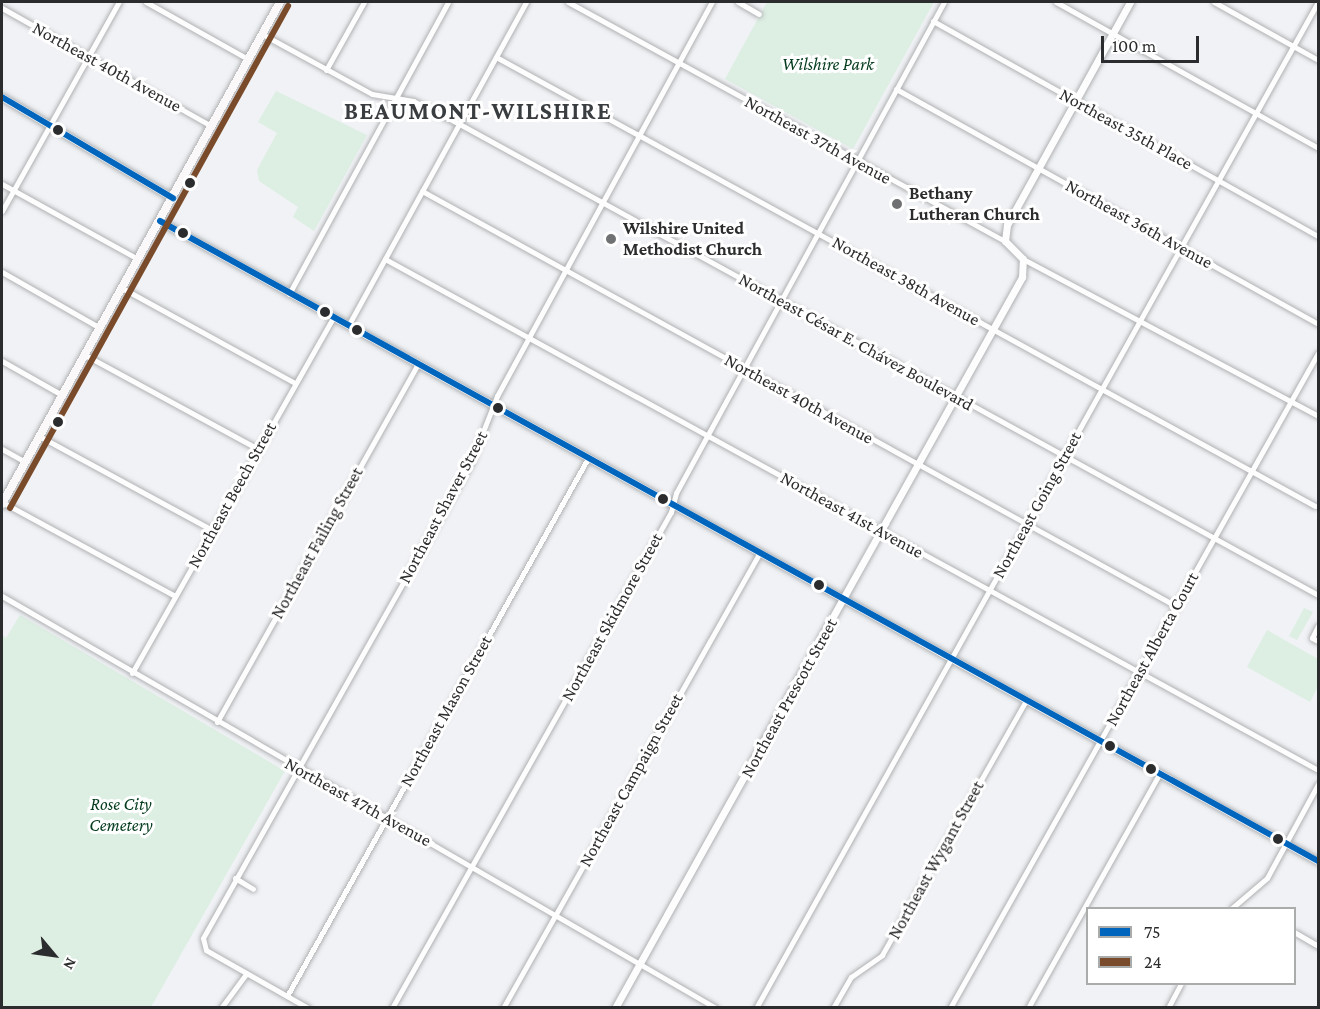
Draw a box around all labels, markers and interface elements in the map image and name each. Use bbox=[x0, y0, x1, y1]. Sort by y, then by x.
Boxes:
street label: Northeast 40th Avenue bbox=[29, 17, 185, 117]
scale bar bbox=[1104, 24, 1202, 62]
text: 100 m bbox=[1112, 36, 1156, 56]
park label: Wilshire Park bbox=[782, 53, 874, 75]
street label: Northeast 35th Place bbox=[1056, 84, 1196, 174]
street label: Northeast 37th Avenue bbox=[741, 91, 895, 189]
district label: BEAUMONT-WILSHIRE bbox=[344, 97, 612, 125]
unlabelled marker bbox=[52, 124, 64, 136]
street label: Northeast 36th Avenue bbox=[1062, 175, 1216, 273]
unlabelled marker bbox=[184, 177, 196, 189]
place label: Bethany Lutheran Church bbox=[909, 183, 1040, 226]
marker: Bethany Lutheran Church bbox=[890, 197, 904, 211]
place label: Wilshire United Methodist Church bbox=[623, 218, 762, 260]
unlabelled marker bbox=[177, 227, 189, 239]
street label: Northeast 38th Avenue bbox=[828, 231, 984, 331]
marker: Wilshire United Methodist Church bbox=[604, 232, 618, 246]
street label: Northeast César E. Chávez Boulevard bbox=[735, 268, 977, 416]
unlabelled marker bbox=[319, 306, 331, 318]
unlabelled marker bbox=[351, 324, 363, 336]
street label: Northeast 40th Avenue bbox=[721, 349, 877, 449]
unlabelled marker bbox=[492, 402, 504, 414]
unlabelled marker bbox=[52, 416, 64, 428]
street label: Northeast Beech Street bbox=[183, 418, 281, 572]
street label: Northeast Shaver Street bbox=[394, 427, 492, 587]
street label: Northeast Going Street bbox=[988, 428, 1086, 582]
street label: Northeast Failing Street bbox=[266, 463, 368, 623]
street label: Northeast 41st Avenue bbox=[777, 467, 927, 563]
unlabelled marker bbox=[657, 493, 669, 505]
street label: Northeast Skidmore Street bbox=[557, 529, 667, 705]
street label: Northeast Alberta Court bbox=[1101, 568, 1203, 730]
unlabelled marker bbox=[813, 579, 825, 591]
street label: Northeast Prescott Street bbox=[736, 614, 842, 782]
street label: Northeast Mason Street bbox=[395, 632, 497, 790]
street label: Northeast Campaign Street bbox=[574, 689, 688, 871]
unlabelled marker bbox=[1104, 740, 1116, 752]
street label: Northeast 47th Avenue bbox=[281, 753, 435, 851]
unlabelled marker bbox=[1145, 763, 1157, 775]
street label: Northeast Wygant Street bbox=[883, 777, 989, 943]
park label: Rose City Cemetery bbox=[89, 794, 153, 836]
unlabelled marker bbox=[1272, 833, 1284, 845]
legend bbox=[1086, 907, 1296, 985]
text: 75 bbox=[1144, 922, 1161, 942]
north arrow bbox=[24, 925, 84, 985]
text: 24 bbox=[1144, 952, 1162, 972]
text: N bbox=[60, 955, 80, 973]

